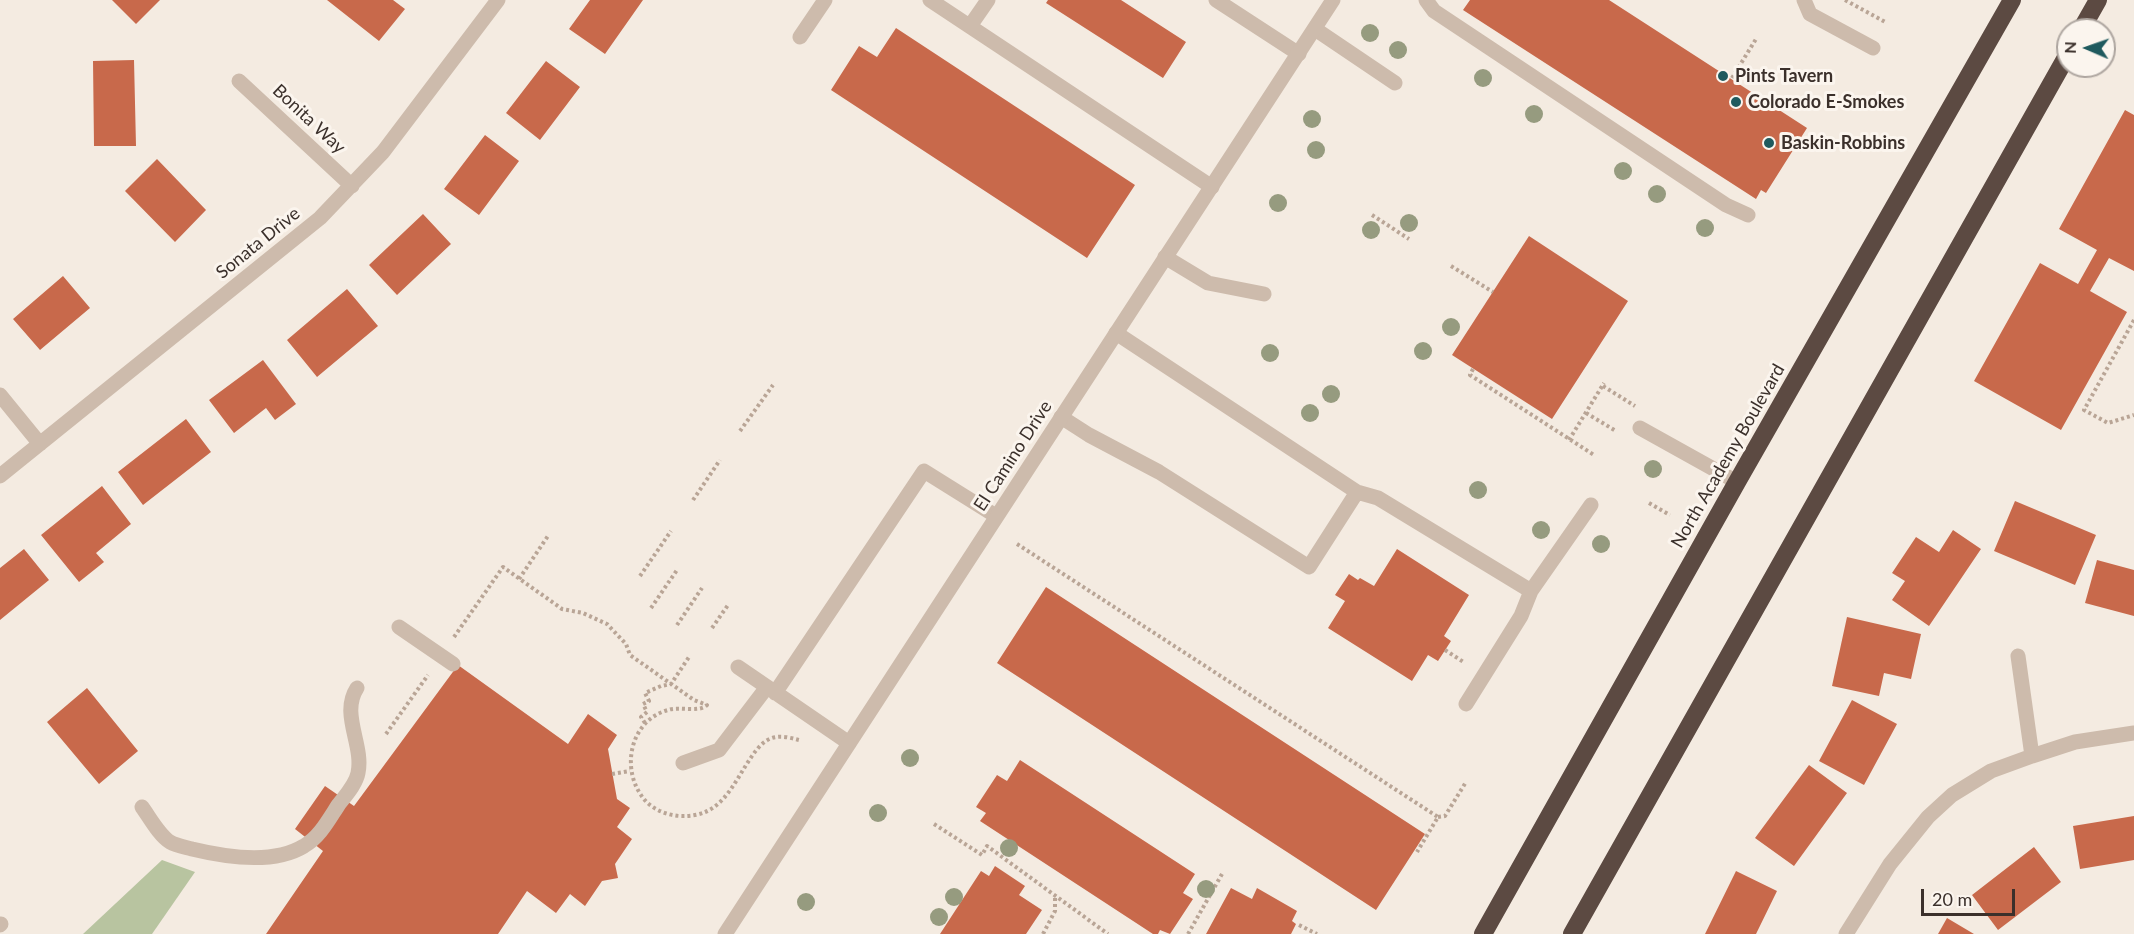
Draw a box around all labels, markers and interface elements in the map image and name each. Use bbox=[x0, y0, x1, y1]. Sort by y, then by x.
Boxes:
north arrow bbox=[2056, 18, 2116, 78]
text: N bbox=[2060, 41, 2079, 54]
place label: Pints Tavern bbox=[1735, 65, 1833, 87]
marker: Pints Tavern bbox=[1716, 69, 1730, 83]
street label: Bonita Way bbox=[268, 80, 350, 158]
place label: Colorado E-Smokes bbox=[1748, 91, 1904, 113]
marker: Colorado E-Smokes bbox=[1729, 95, 1743, 109]
place label: Baskin-Robbins bbox=[1781, 132, 1905, 154]
marker: Baskin-Robbins bbox=[1762, 136, 1776, 150]
street label: Sonata Drive bbox=[212, 203, 304, 283]
street label: North Academy Boulevard bbox=[1667, 360, 1789, 552]
street label: El Camino Drive bbox=[969, 397, 1057, 515]
scale bar bbox=[1924, 877, 2018, 915]
text: 20 m bbox=[1932, 888, 1972, 910]

